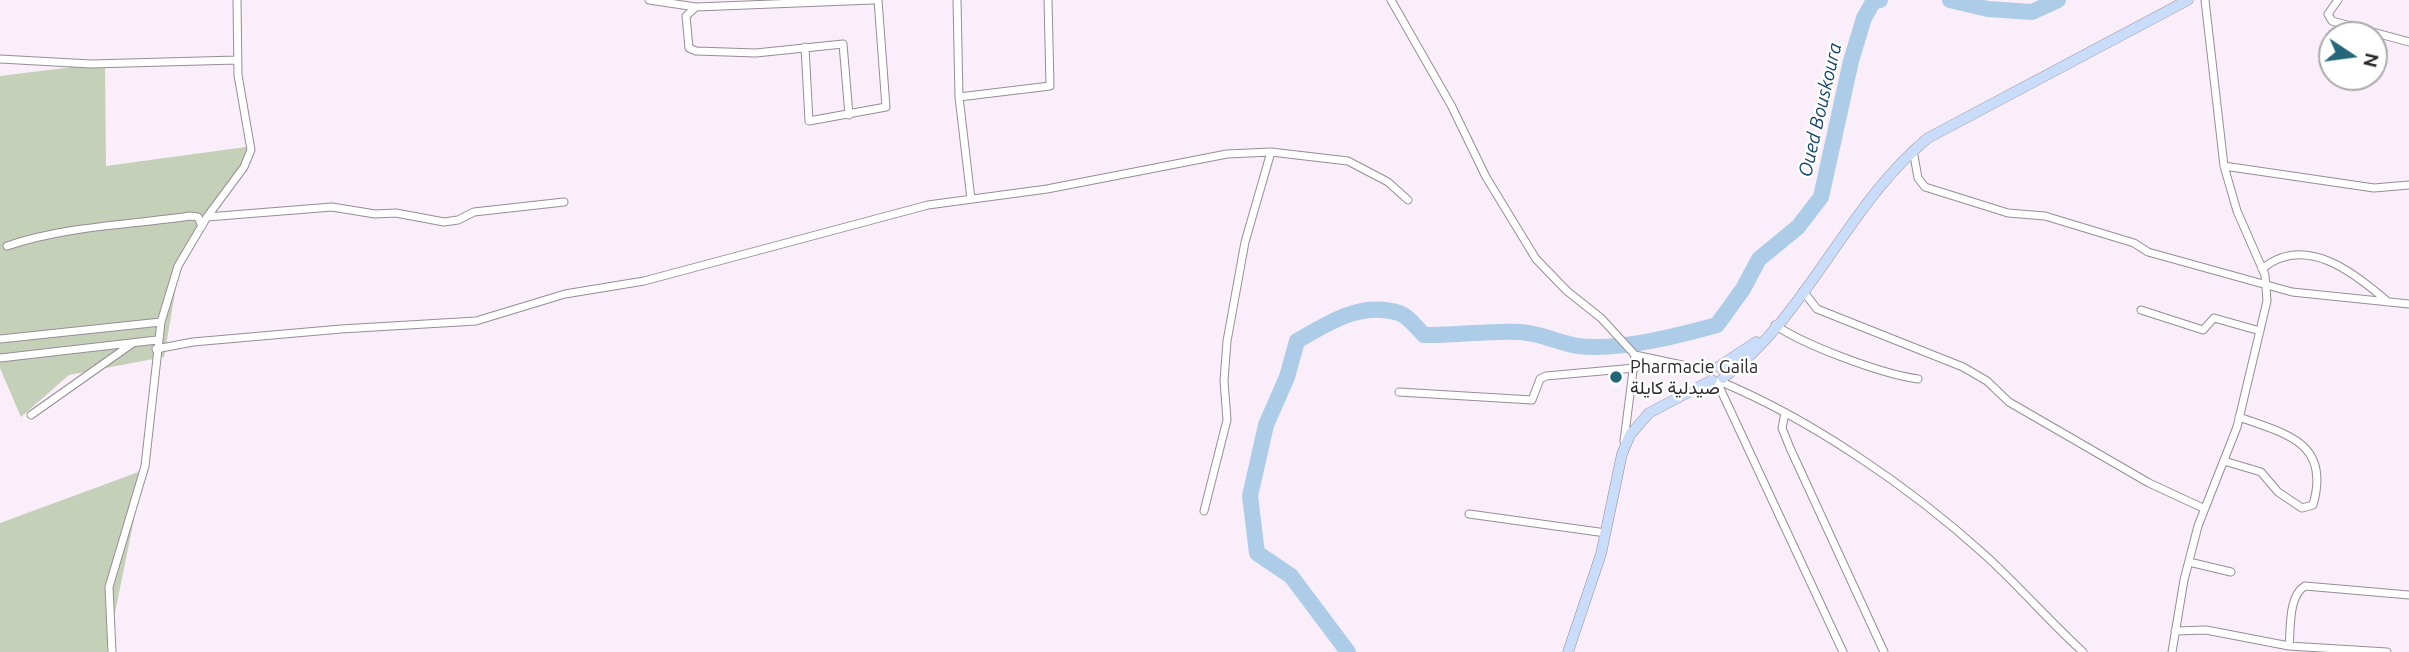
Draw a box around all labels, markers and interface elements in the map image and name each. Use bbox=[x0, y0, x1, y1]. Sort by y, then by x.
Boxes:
north arrow bbox=[2318, 21, 2388, 91]
water label: Oued Bouskoura bbox=[1794, 41, 1846, 179]
text: N bbox=[2359, 51, 2384, 70]
place label: Pharmacie Gaila صيدلية كايلة bbox=[1630, 356, 1758, 398]
marker: Pharmacie Gaila صيدلية كايلة bbox=[1608, 369, 1624, 385]

